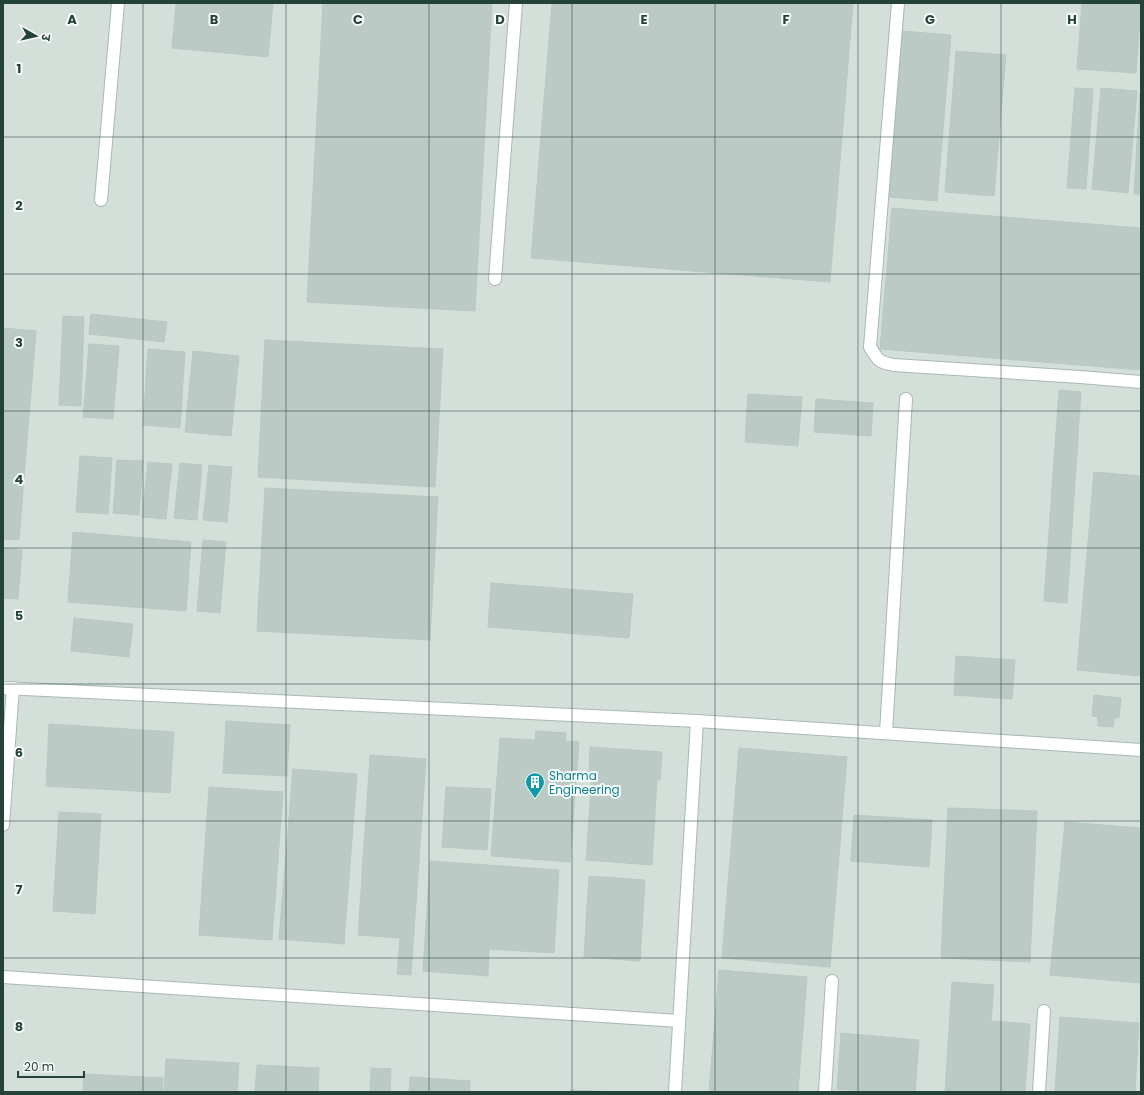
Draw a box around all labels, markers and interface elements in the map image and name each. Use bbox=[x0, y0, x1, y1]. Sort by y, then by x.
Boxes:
text: A bbox=[67, 10, 77, 29]
text: B bbox=[210, 10, 219, 29]
text: C bbox=[353, 10, 363, 29]
text: D bbox=[495, 10, 505, 29]
text: E bbox=[640, 10, 648, 29]
text: F bbox=[782, 10, 790, 29]
text: G bbox=[925, 10, 935, 29]
text: H bbox=[1067, 10, 1077, 29]
north arrow bbox=[16, 16, 56, 56]
text: उ bbox=[37, 32, 54, 42]
text: 1 bbox=[17, 59, 21, 78]
text: 2 bbox=[15, 196, 23, 215]
text: 3 bbox=[15, 333, 23, 352]
text: 4 bbox=[15, 470, 24, 489]
text: 5 bbox=[15, 606, 23, 625]
text: 6 bbox=[15, 743, 23, 762]
place label: Sharma Engineering bbox=[549, 767, 620, 798]
building icon: Sharma Engineering bbox=[524, 771, 546, 799]
text: 7 bbox=[16, 880, 23, 899]
text: 8 bbox=[15, 1017, 23, 1036]
scale bar bbox=[18, 1053, 84, 1079]
text: 20 m bbox=[24, 1058, 54, 1075]

